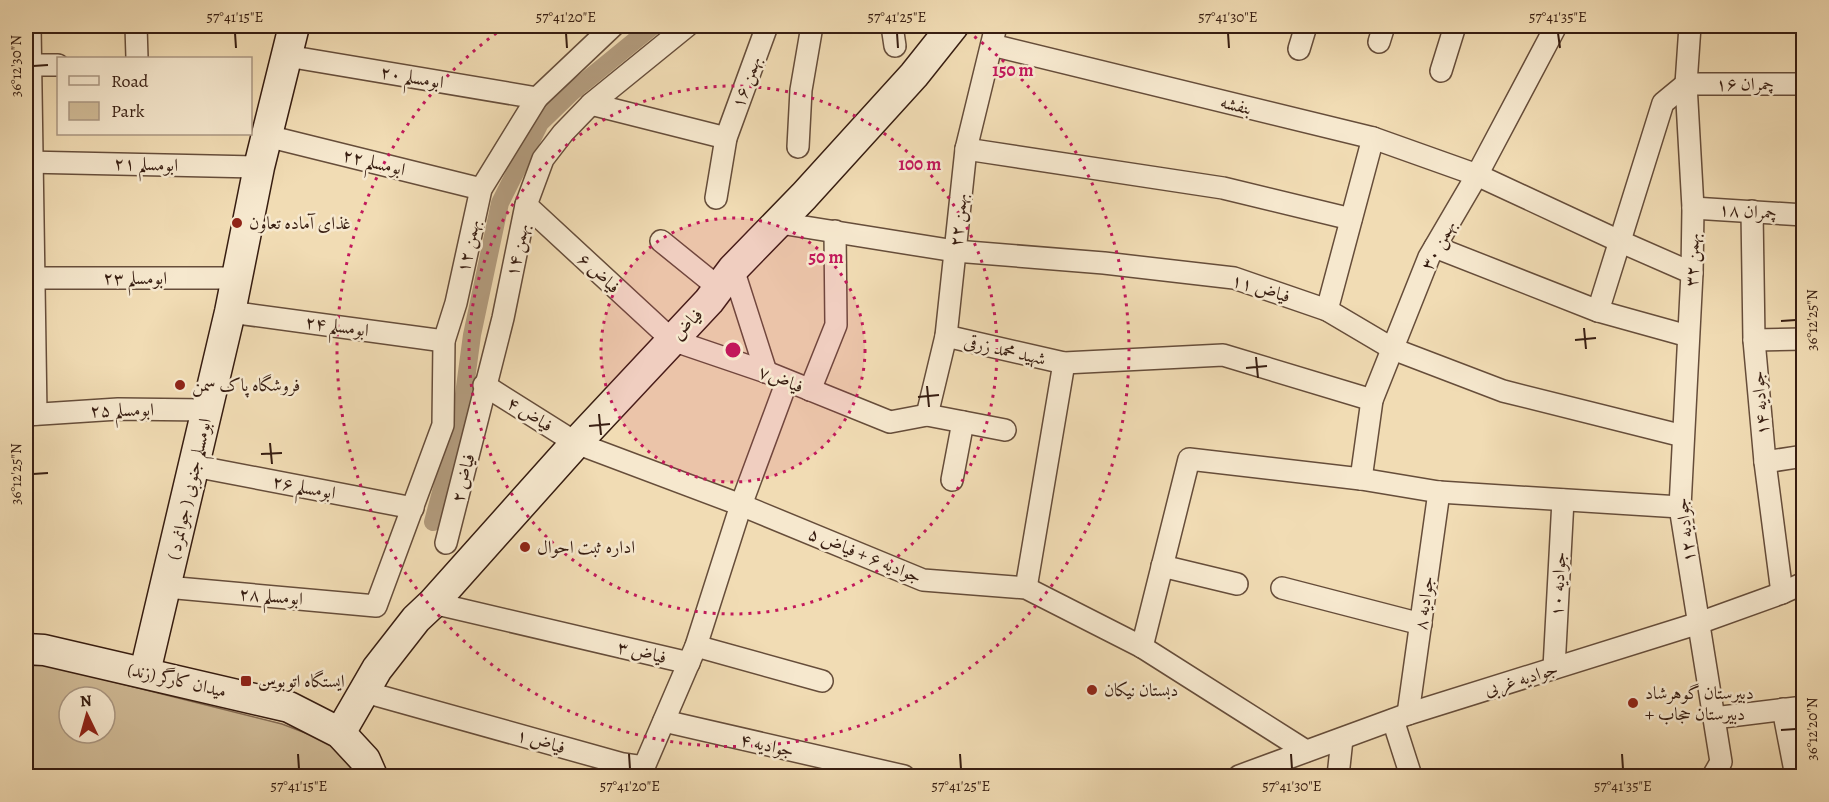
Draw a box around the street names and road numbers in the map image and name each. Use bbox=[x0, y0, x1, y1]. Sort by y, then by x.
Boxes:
street label: بهمن ۱۶ bbox=[726, 53, 766, 111]
street label: ابومسلم ۲۰ bbox=[377, 60, 446, 100]
street label: چمران ۱۶ bbox=[1716, 72, 1774, 96]
street label: بنفشه bbox=[1218, 90, 1254, 120]
street label: ابومسلم ۲۲ bbox=[339, 143, 408, 187]
street label: ابومسلم ۲۱ bbox=[113, 151, 179, 183]
street label: بهمن ۲۲ bbox=[943, 192, 973, 248]
street label: چمران ۱۸ bbox=[1718, 197, 1778, 225]
street label: بهمن ۳۰ bbox=[1415, 216, 1461, 274]
street label: بهمن ۱۲ bbox=[451, 217, 485, 275]
street label: بهمن ۱۴ bbox=[500, 221, 534, 279]
street label: بهمن ۳۲ bbox=[1679, 233, 1705, 287]
street label: فیاض ۶ bbox=[573, 247, 625, 299]
street label: ابومسلم ۲۳ bbox=[103, 266, 167, 296]
street label: فیاض ۱۱ bbox=[1229, 268, 1293, 308]
street label: فیاض bbox=[666, 303, 708, 345]
street label: ابومسلم ۲۴ bbox=[303, 310, 370, 348]
street label: شهید محمد زرقی bbox=[962, 329, 1048, 371]
street label: فیاض۷ bbox=[755, 360, 807, 398]
street label: جوادیه ۱۴ bbox=[1745, 370, 1775, 436]
street label: فیاض ۴ bbox=[503, 391, 557, 437]
street label: ابومسلم ۲۵ bbox=[90, 397, 154, 429]
street label: ابومسلم جنوبی ( جوانمرد ) bbox=[161, 416, 223, 564]
street label: فیاض ۲ bbox=[445, 451, 481, 505]
street label: ابومسلم ۲۶ bbox=[269, 469, 338, 511]
street label: جوادیه ۱۲ bbox=[1669, 496, 1701, 564]
street label: جوادیه ۶ + فیاض ۵ bbox=[805, 521, 925, 589]
street label: جوادیه ۱۰ bbox=[1544, 551, 1572, 617]
street label: جوادیه ۸ bbox=[1408, 574, 1440, 632]
street label: ابومسلم ۲۸ bbox=[238, 581, 304, 617]
street label: فیاض ۳ bbox=[615, 635, 669, 669]
street label: جوادیه غربی bbox=[1481, 656, 1561, 703]
street label: میدان کارگر (زند) bbox=[125, 657, 229, 703]
street label: فیاض ۱ bbox=[514, 723, 568, 759]
street label: جوادیه ۴ bbox=[738, 727, 796, 763]

